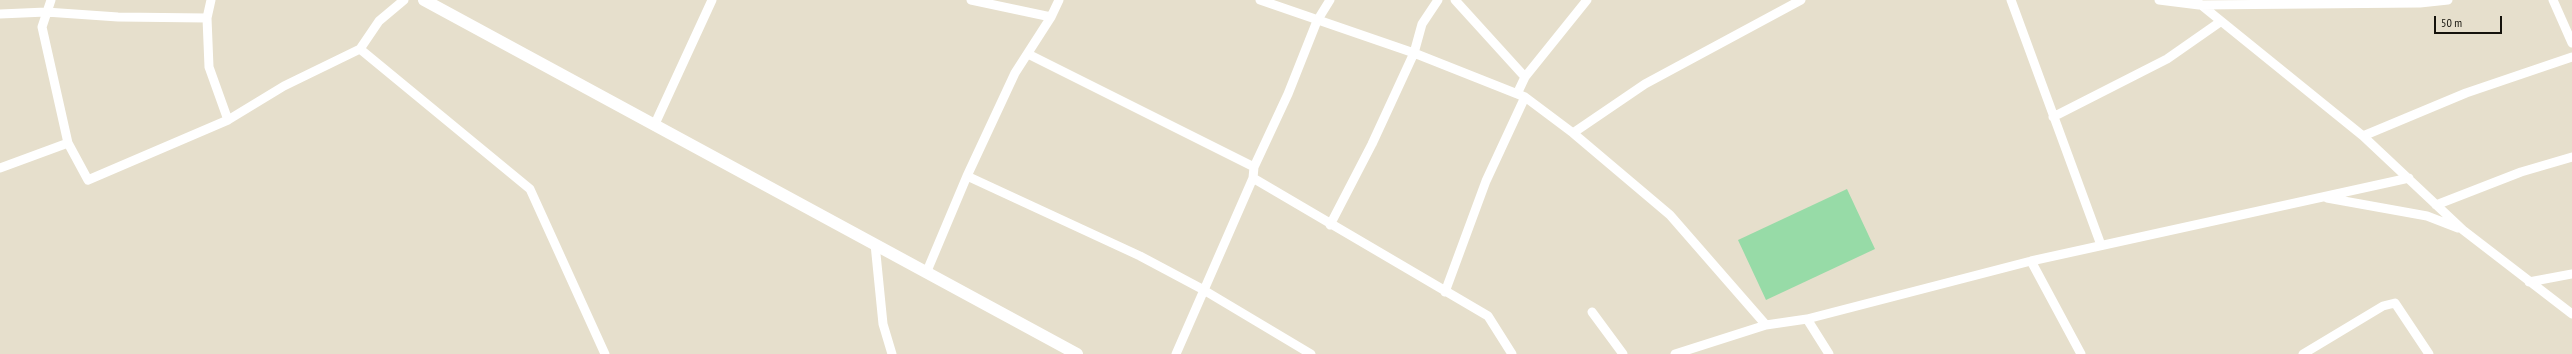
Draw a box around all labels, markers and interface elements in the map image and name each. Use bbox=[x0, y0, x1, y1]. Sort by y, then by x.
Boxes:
scale bar bbox=[2436, 8, 2504, 34]
text: 50 m bbox=[2441, 15, 2462, 30]

